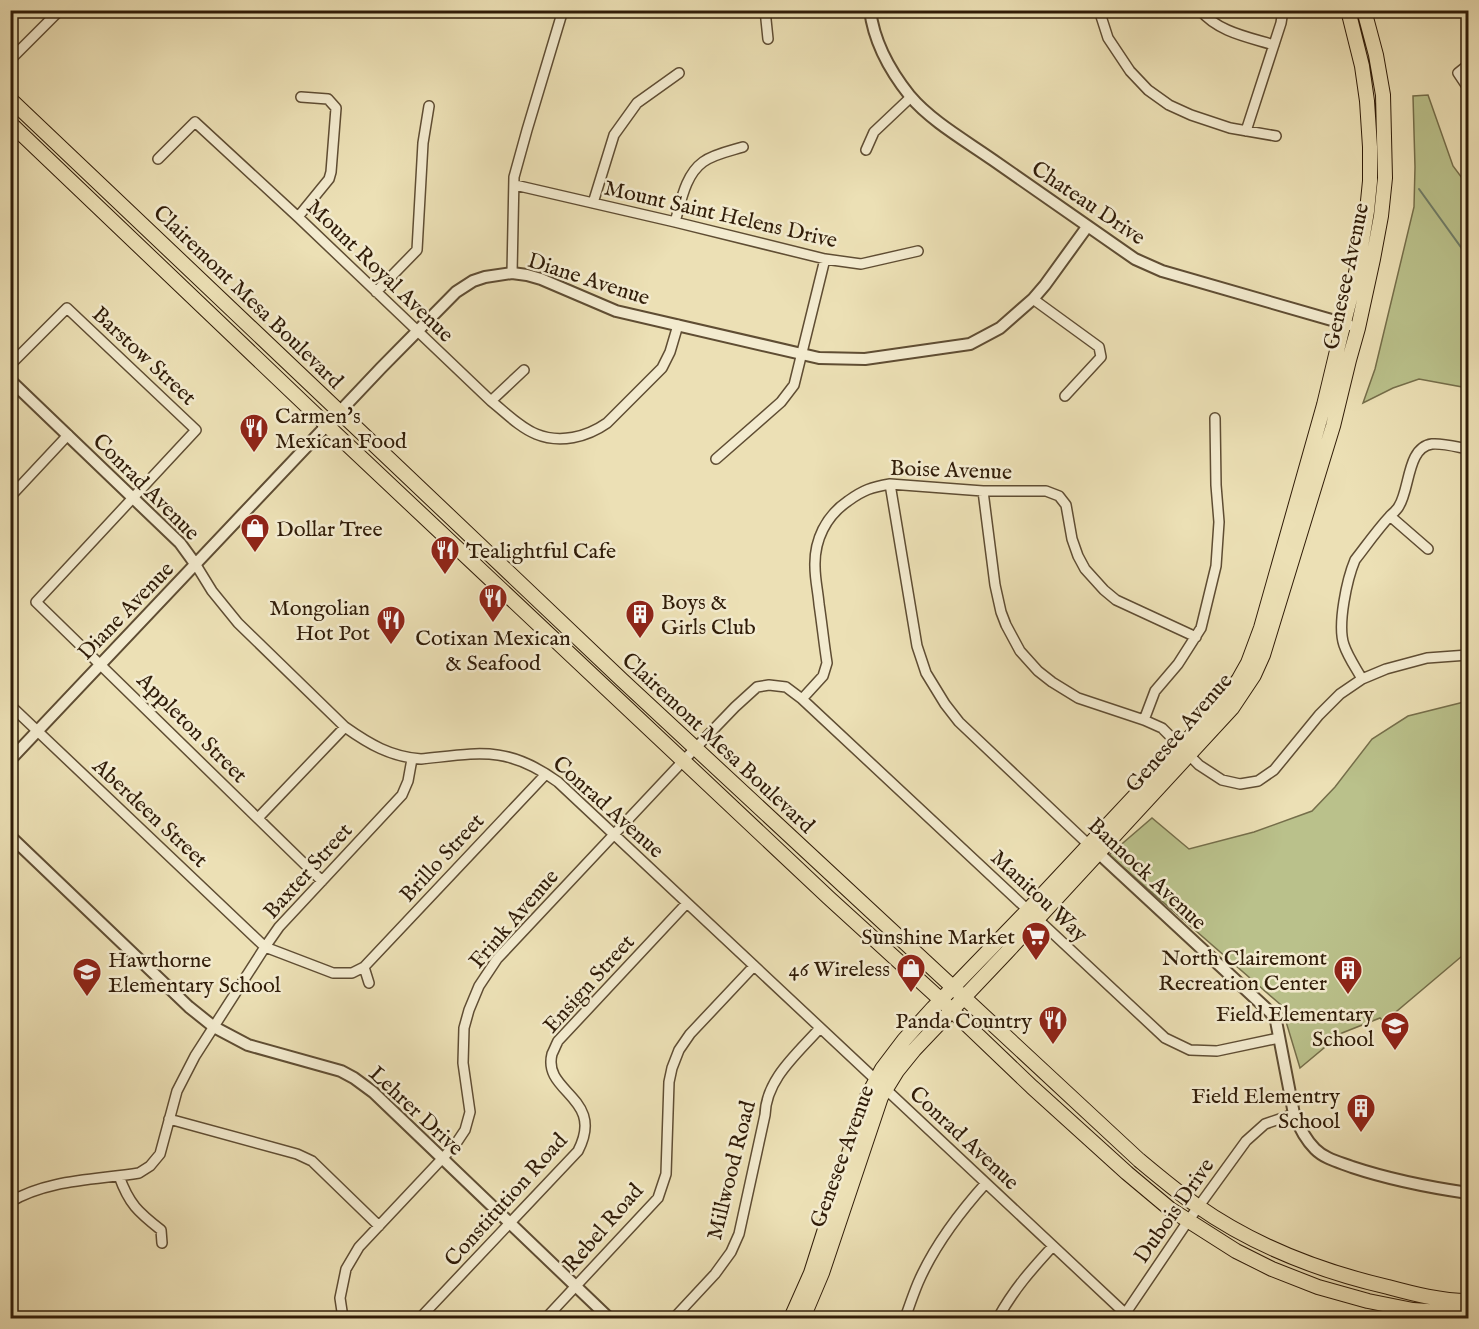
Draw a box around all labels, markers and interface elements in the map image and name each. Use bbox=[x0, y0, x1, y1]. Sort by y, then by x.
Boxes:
street label: Chateau Drive bbox=[1026, 155, 1150, 252]
street label: Mount Saint Helens Drive bbox=[601, 174, 840, 255]
street label: Mount Royal Avenue bbox=[300, 194, 459, 349]
street label: Clairemont Mesa Boulevard bbox=[147, 199, 349, 396]
street label: Genesee Avenue bbox=[1318, 200, 1376, 352]
street label: Diane Avenue bbox=[524, 247, 653, 313]
street label: Barstow Street bbox=[85, 301, 202, 412]
place label: Carmen's Mexican Food bbox=[275, 403, 407, 456]
restaurant icon: Carmen's Mexican Food bbox=[238, 412, 270, 454]
street label: Conrad Avenue bbox=[86, 428, 205, 547]
street label: Boise Avenue bbox=[889, 455, 1012, 487]
shop icon: Dollar Tree bbox=[239, 512, 271, 554]
place label: Dollar Tree bbox=[276, 516, 383, 544]
restaurant icon: Tealightful Cafe bbox=[429, 534, 461, 576]
place label: Tealightful Cafe bbox=[466, 538, 616, 566]
street label: Diane Avenue bbox=[72, 556, 181, 667]
restaurant icon: Cotixan Mexican & Seafood bbox=[477, 582, 509, 624]
place label: Boys & Girls Club bbox=[661, 589, 756, 642]
place label: Mongolian Hot Pot bbox=[269, 595, 370, 648]
building icon: Boys & Girls Club bbox=[624, 598, 656, 640]
restaurant icon: Mongolian Hot Pot bbox=[375, 604, 407, 646]
place label: Cotixan Mexican & Seafood bbox=[415, 625, 571, 678]
street label: Clairemont Mesa Boulevard bbox=[615, 647, 820, 840]
street label: Appleton Street bbox=[130, 667, 253, 790]
street label: Genesee Avenue bbox=[1120, 668, 1239, 799]
street label: Conrad Avenue bbox=[546, 750, 669, 865]
street label: Aberdeen Street bbox=[85, 752, 214, 874]
street label: Brillo Street bbox=[394, 808, 491, 909]
street label: Bannock Avenue bbox=[1081, 812, 1212, 937]
street label: Baxter Street bbox=[258, 817, 359, 925]
street label: Manitou Way bbox=[984, 844, 1093, 949]
street label: Frink Avenue bbox=[464, 864, 565, 975]
supermarket icon: Sunshine Market bbox=[1020, 920, 1052, 962]
place label: Sunshine Market bbox=[861, 924, 1015, 952]
street label: Ensign Street bbox=[538, 929, 642, 1040]
place label: North Clairemont Recreation Center bbox=[1158, 945, 1327, 998]
place label: Hawthorne Elementary School bbox=[108, 947, 281, 1000]
shop icon: 46 Wireless bbox=[895, 952, 927, 994]
building icon: North Clairemont Recreation Center bbox=[1332, 954, 1364, 996]
school or university icon: Hawthorne Elementary School bbox=[71, 956, 103, 998]
place label: 46 Wireless bbox=[789, 956, 890, 984]
place label: Field Elementary School bbox=[1216, 1001, 1374, 1054]
restaurant icon: Panda Country bbox=[1037, 1004, 1069, 1046]
place label: Panda Country bbox=[895, 1008, 1032, 1036]
school or university icon: Field Elementary School bbox=[1379, 1010, 1411, 1052]
street label: Lehrer Drive bbox=[362, 1060, 469, 1163]
street label: Conrad Avenue bbox=[903, 1080, 1025, 1197]
street label: Genesee Avenue bbox=[804, 1082, 882, 1232]
place label: Field Elementry School bbox=[1191, 1083, 1340, 1136]
building icon: Field Elementry School bbox=[1345, 1092, 1377, 1134]
street label: Millwood Road bbox=[701, 1098, 763, 1243]
street label: Constitution Road bbox=[439, 1127, 574, 1273]
street label: Dubois Drive bbox=[1128, 1153, 1221, 1269]
street label: Rebel Road bbox=[557, 1178, 650, 1279]

